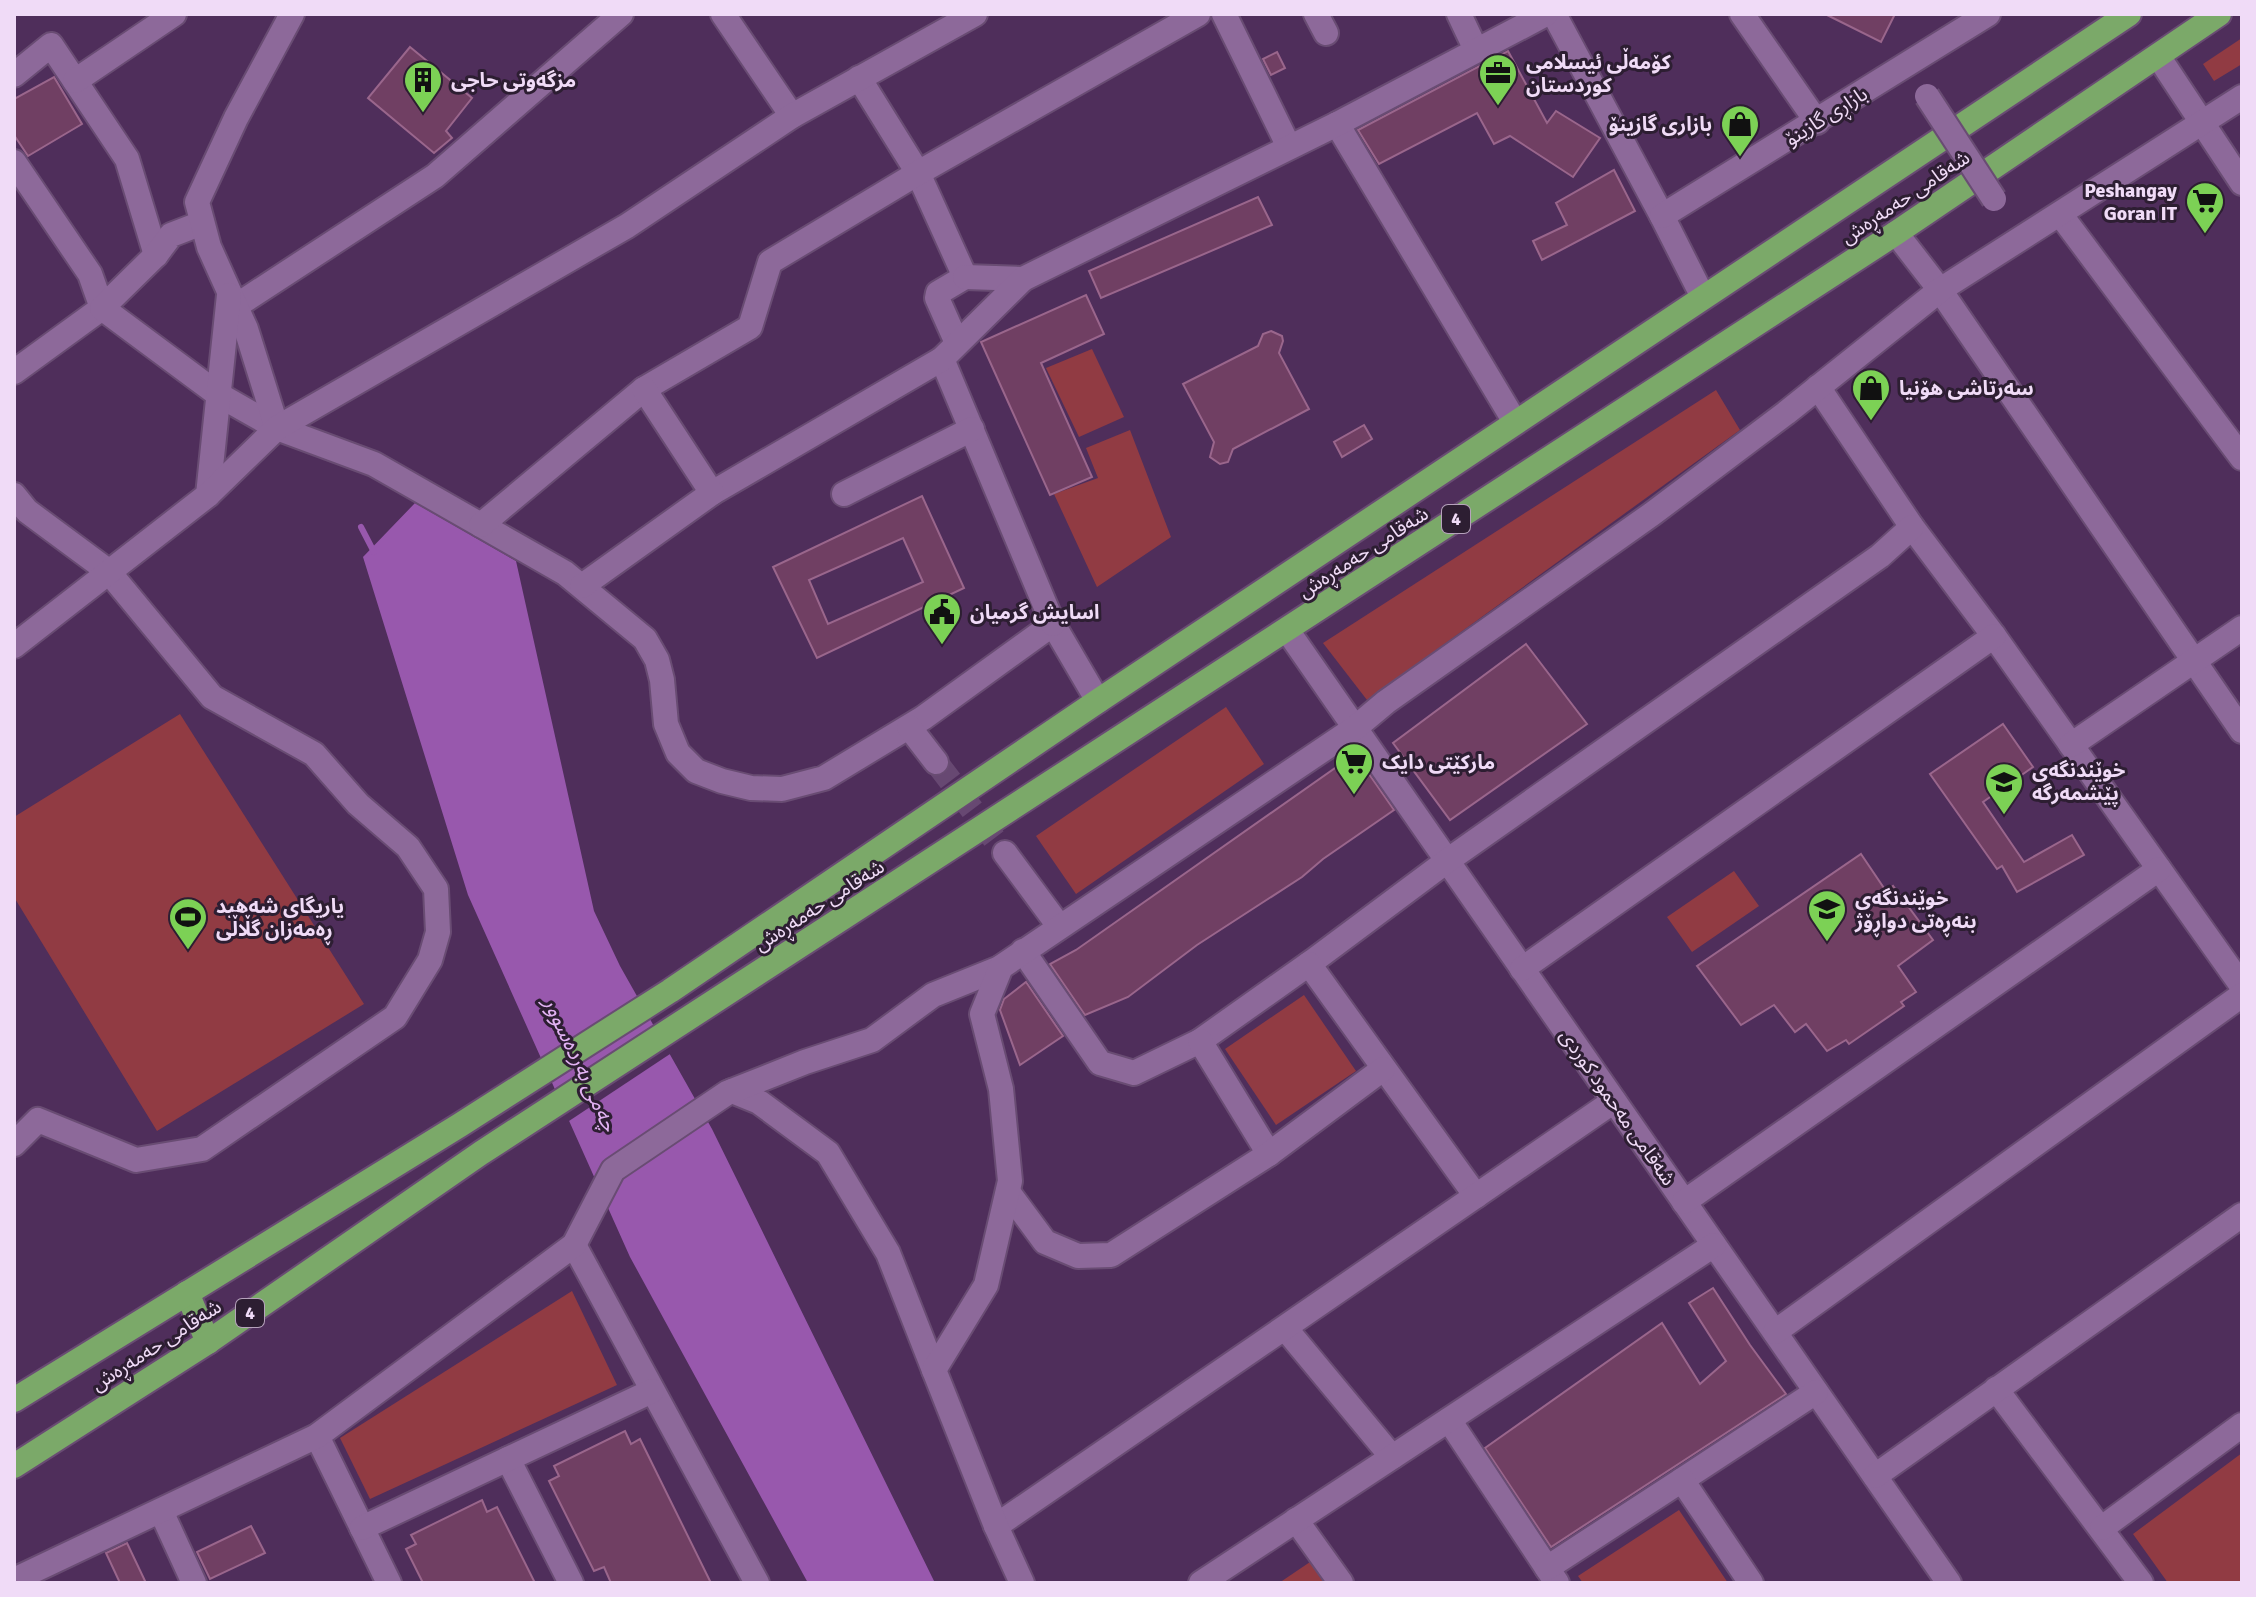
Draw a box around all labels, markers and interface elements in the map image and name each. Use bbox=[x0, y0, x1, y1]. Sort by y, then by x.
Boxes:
place label: کۆمەڵی ئیسلامی کوردستان bbox=[1526, 47, 1672, 98]
office icon: کۆمەڵی ئیسلامی کوردستان bbox=[1477, 52, 1519, 107]
building icon: مزگەوتی حاجی bbox=[402, 59, 444, 114]
place label: مزگەوتی حاجی bbox=[451, 68, 576, 93]
street label: بازاڕی گازینۆ bbox=[1780, 81, 1875, 155]
shop icon: بازاری گازینۆ bbox=[1719, 103, 1761, 158]
place label: بازاری گازینۆ bbox=[1609, 112, 1712, 137]
street label: شەقامی حەمەڕەش bbox=[1836, 145, 1977, 253]
place label: Peshangay Goran IT bbox=[2084, 178, 2178, 226]
supermarket icon: Peshangay Goran IT bbox=[2184, 180, 2226, 235]
shop icon: سەرتاشی هۆنیا bbox=[1850, 367, 1892, 422]
place label: سەرتاشی هۆنیا bbox=[1899, 376, 2034, 401]
street label: شەقامی حەمەڕەش bbox=[1293, 501, 1435, 607]
road number: 4 bbox=[1442, 505, 1470, 533]
public building icon: اسايش گرميان bbox=[921, 591, 963, 646]
place label: اسايش گرميان bbox=[970, 600, 1099, 625]
supermarket icon: مارکێتی دایک bbox=[1333, 741, 1375, 796]
place label: مارکێتی دایک bbox=[1382, 750, 1495, 775]
place label: خوێندنگەی پێشمەرگە bbox=[2032, 758, 2126, 807]
school or university icon: خوێندنگەی پێشمەرگە bbox=[1983, 761, 2025, 816]
street label: شەقامی حەمەڕەش bbox=[749, 854, 891, 960]
place label: خوێندنگەی بنەڕەتی دواڕۆژ bbox=[1854, 886, 1977, 938]
school or university icon: خوێندنگەی بنەڕەتی دواڕۆژ bbox=[1806, 888, 1848, 943]
place label: یاریگای شەهید ڕەمەزان گڵاڵی bbox=[216, 894, 344, 946]
sports icon: یاریگای شەهید ڕەمەزان گڵاڵی bbox=[167, 896, 209, 951]
water label: چەمی بەردەسوور bbox=[536, 991, 624, 1137]
street label: شەقامی مەحمود کوردی bbox=[1554, 1024, 1681, 1191]
street label: شەقامی حەمەڕەش bbox=[86, 1294, 228, 1400]
road number: 4 bbox=[236, 1299, 264, 1327]

